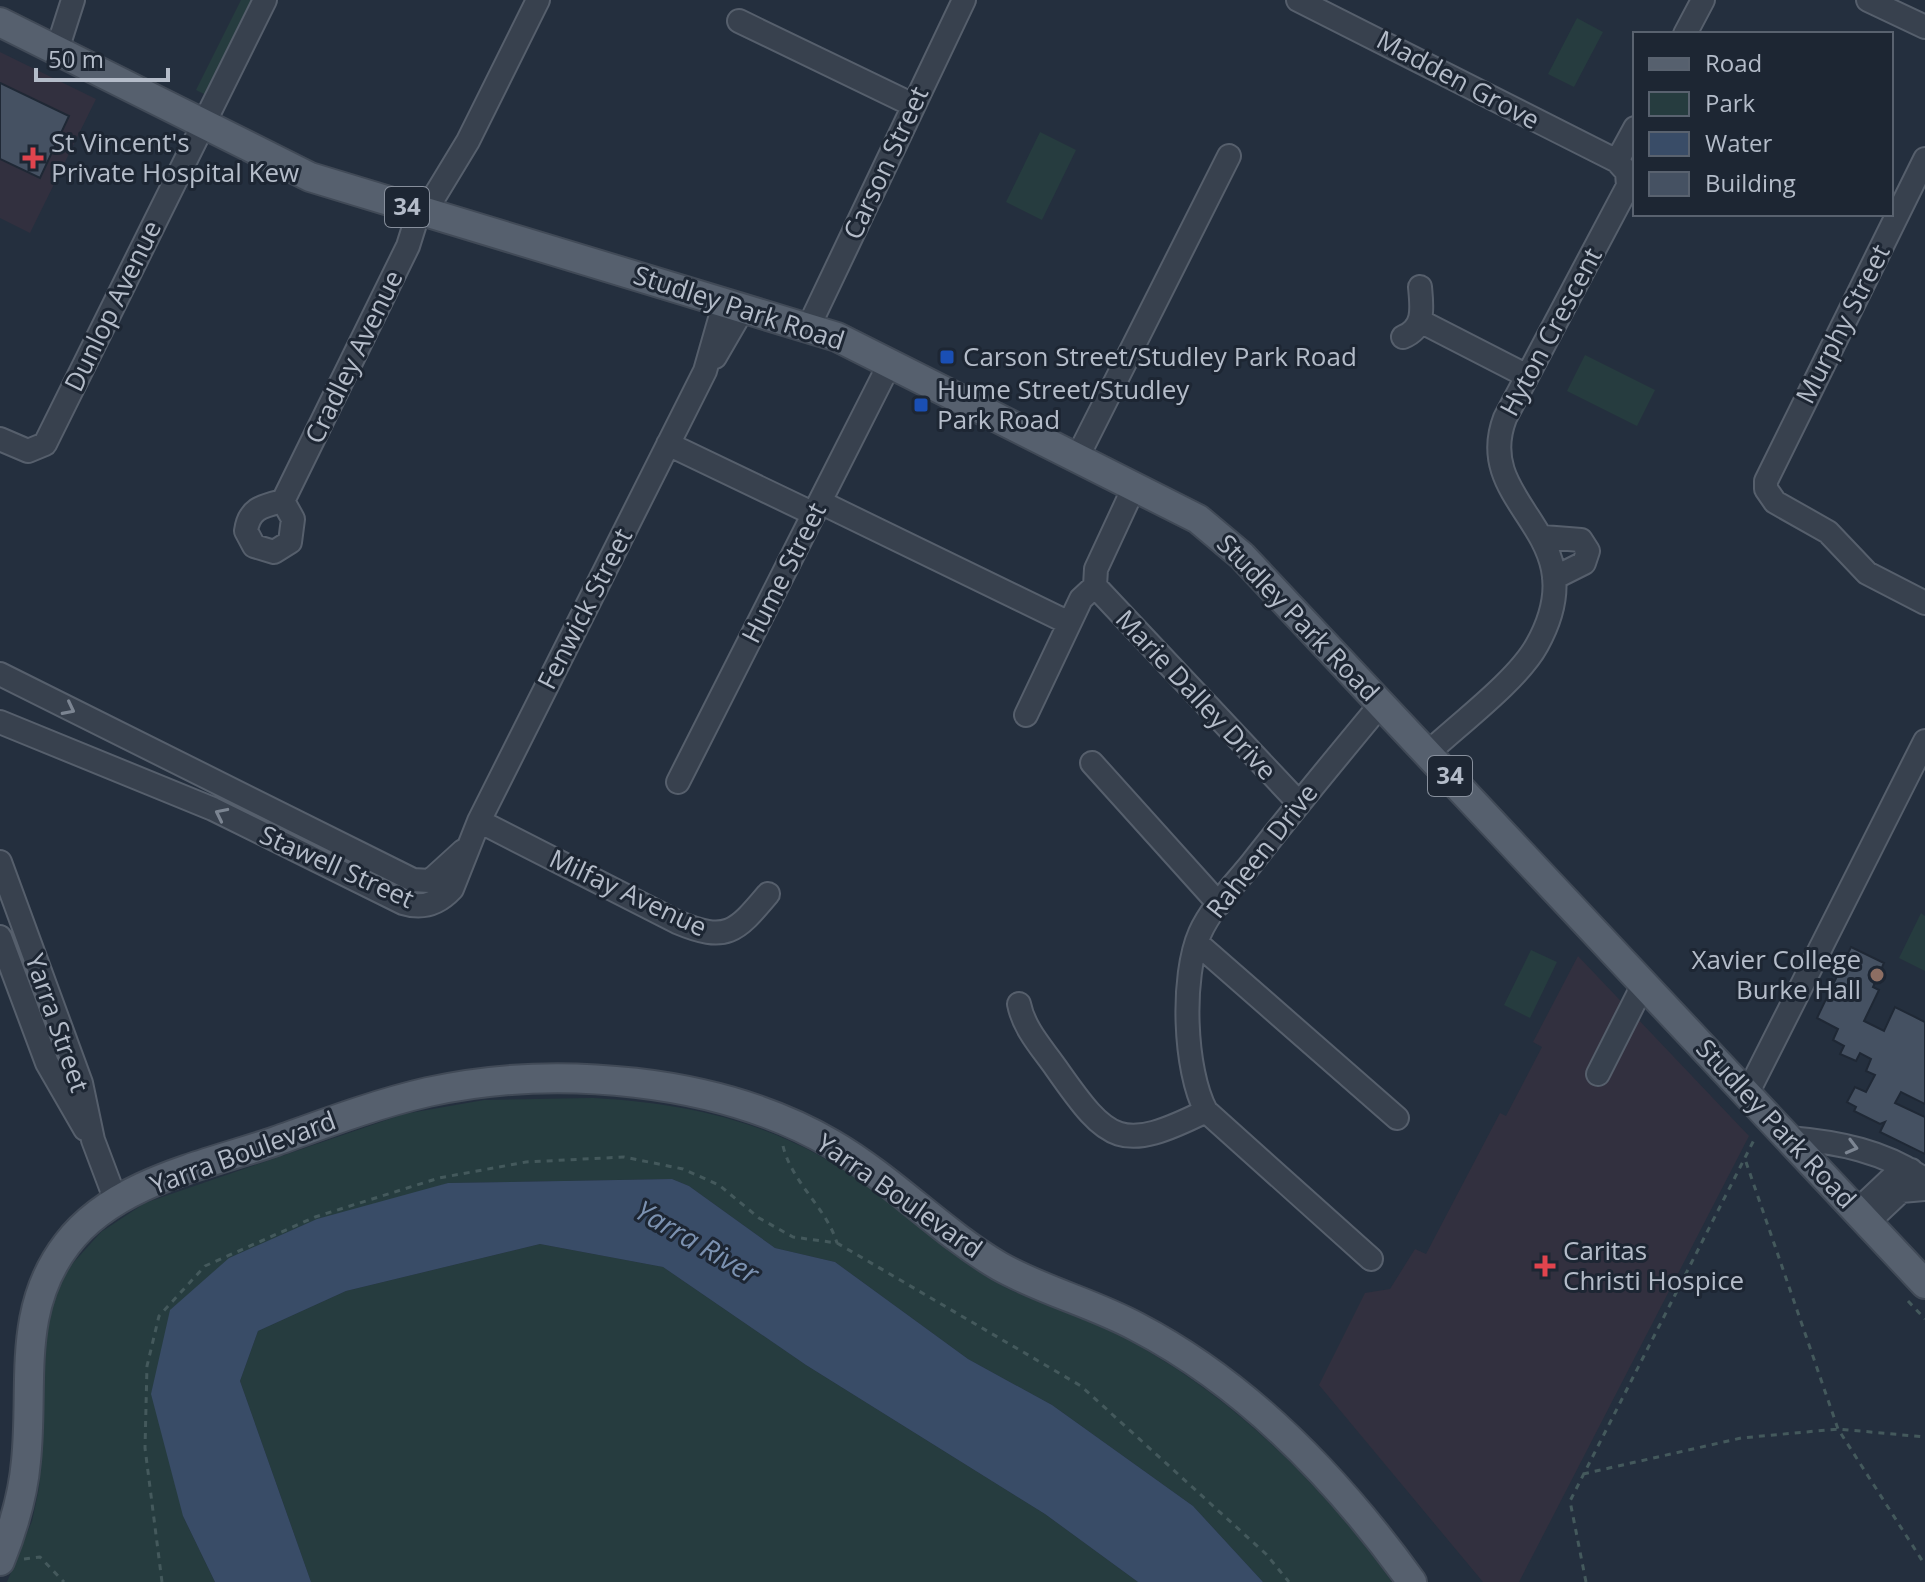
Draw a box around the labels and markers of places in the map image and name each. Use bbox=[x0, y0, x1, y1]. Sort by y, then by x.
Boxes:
place label: St Vincent's Private Hospital Kew bbox=[51, 124, 299, 190]
marker: St Vincent's Private Hospital Kew bbox=[22, 147, 44, 169]
place label: Carson Street/Studley Park Road bbox=[963, 338, 1357, 374]
marker: Carson Street/Studley Park Road bbox=[938, 348, 956, 366]
place label: Hume Street/Studley Park Road bbox=[937, 371, 1190, 437]
marker: Hume Street/Studley Park Road bbox=[912, 396, 930, 414]
place label: Xavier College Burke Hall bbox=[1692, 941, 1861, 1007]
marker: Xavier College Burke Hall bbox=[1868, 966, 1886, 984]
place label: Caritas Christi Hospice bbox=[1563, 1232, 1744, 1298]
marker: Caritas Christi Hospice bbox=[1534, 1255, 1556, 1277]

